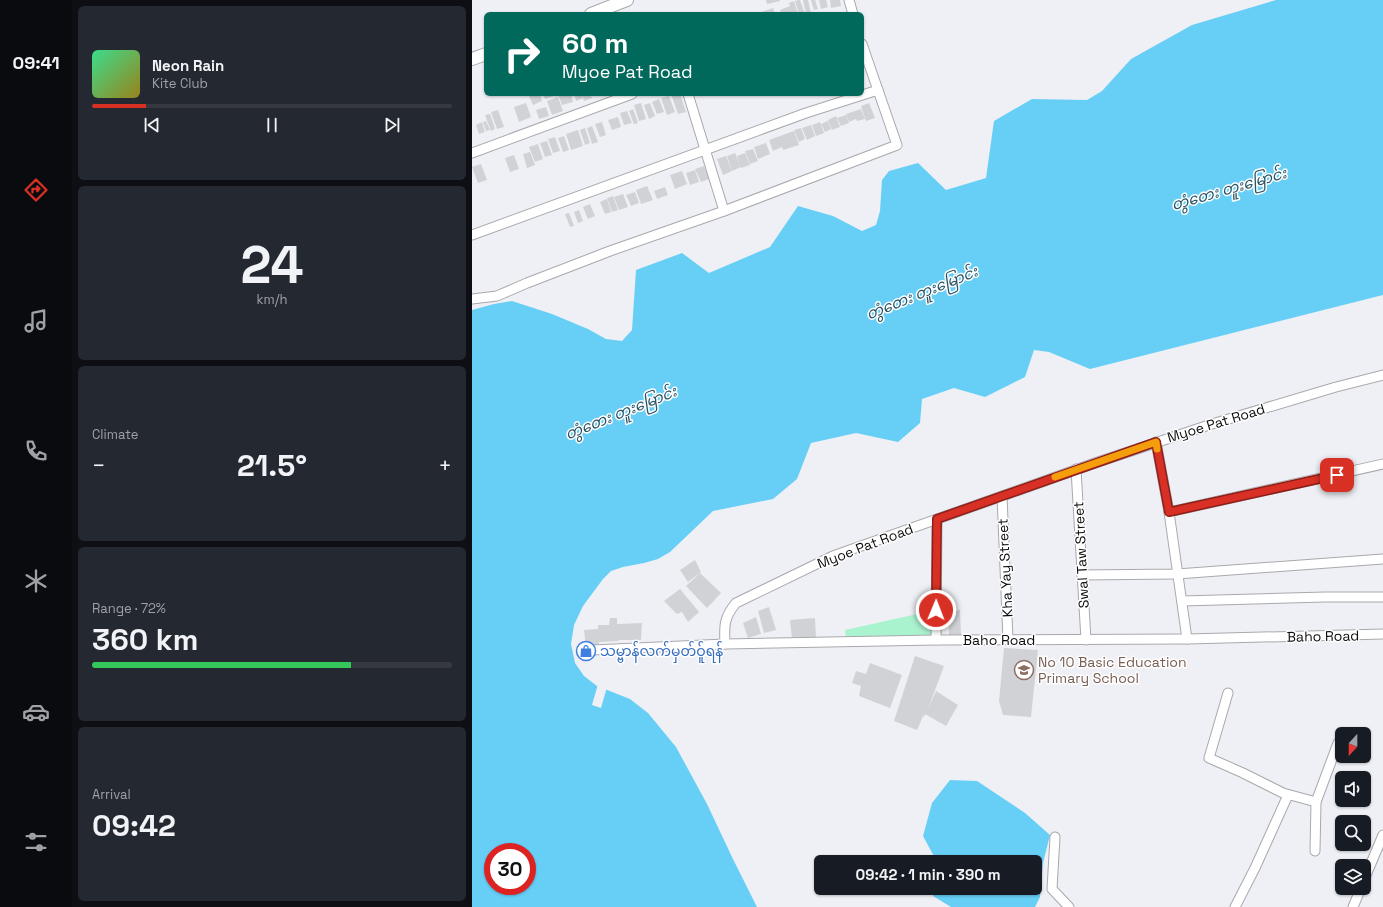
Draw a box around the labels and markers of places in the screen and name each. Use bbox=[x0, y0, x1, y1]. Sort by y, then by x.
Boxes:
pin bbox=[1320, 458, 1354, 492]
shop icon: သမ္ဗာန်လက်မှတ်ဝ်ူရန် bbox=[575, 640, 597, 662]
place label: သမ္ဗာန်လက်မှတ်ဝ်ူရန် bbox=[600, 641, 723, 663]
place label: No 10 Basic Education Primary School bbox=[1038, 653, 1187, 687]
school or university icon: No 10 Basic Education Primary School bbox=[1013, 659, 1035, 681]

